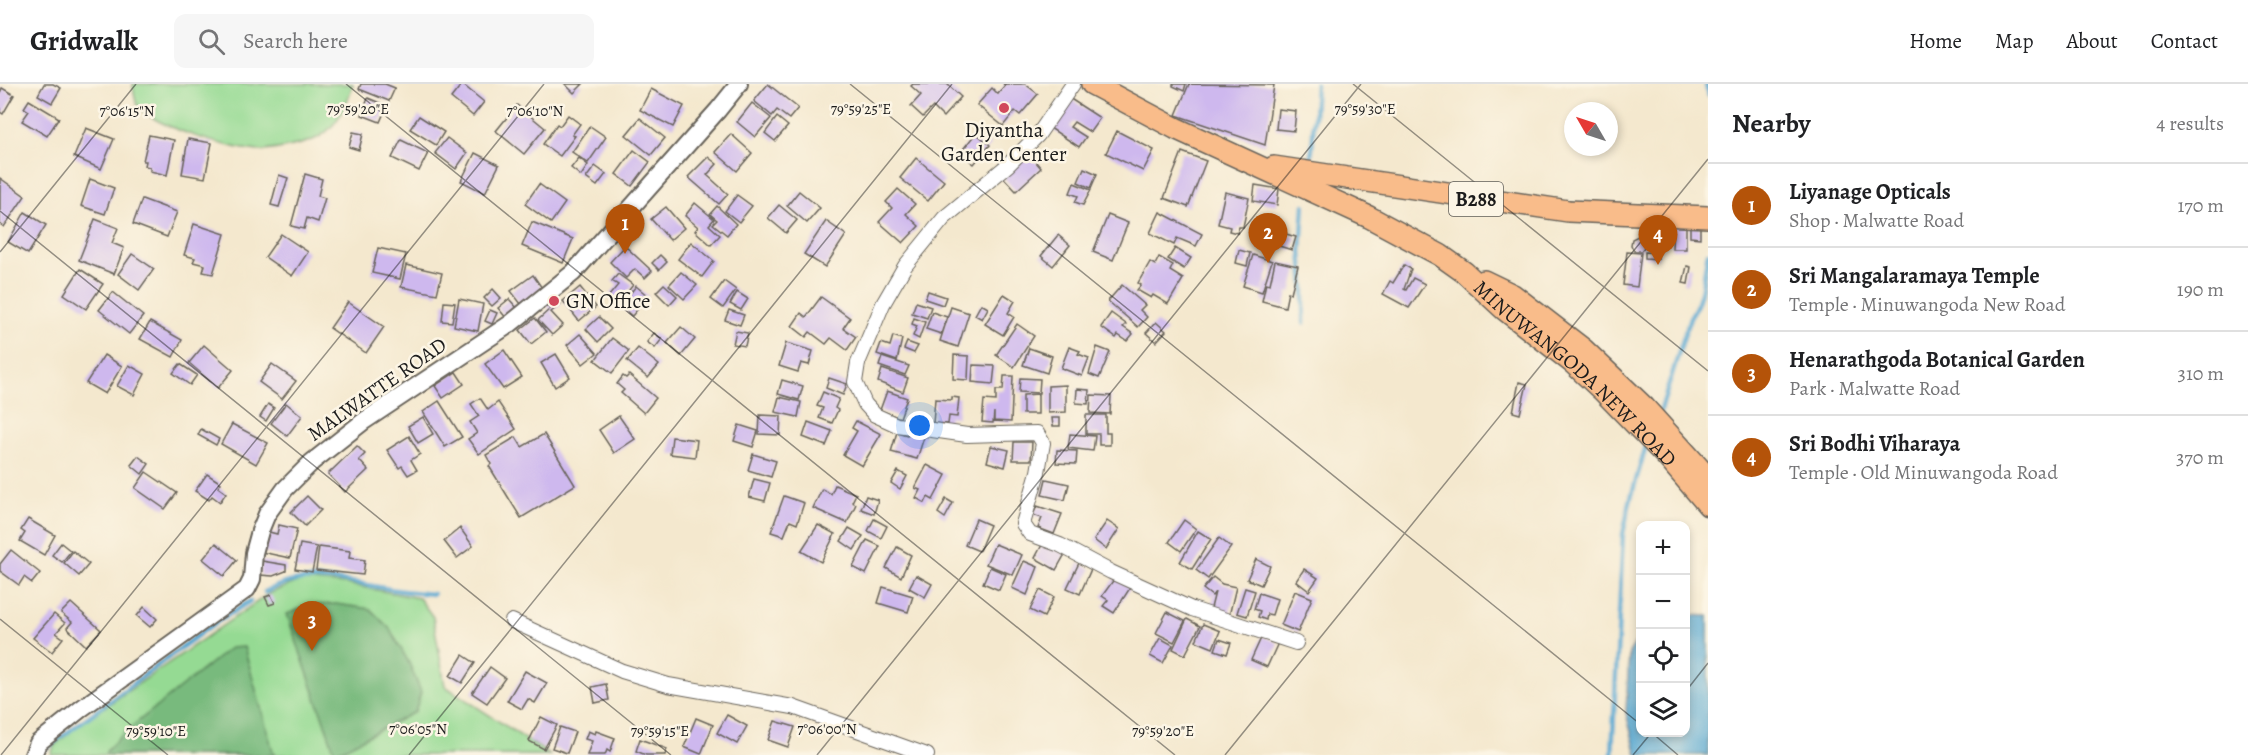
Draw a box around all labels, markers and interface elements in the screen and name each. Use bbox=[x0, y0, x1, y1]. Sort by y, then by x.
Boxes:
search box bbox=[174, 14, 594, 68]
text: Gridwalk bbox=[30, 22, 138, 60]
icon: search bbox=[195, 25, 228, 58]
text: Search here bbox=[243, 26, 348, 56]
text: Home bbox=[1909, 27, 1962, 55]
text: Map bbox=[1995, 27, 2033, 55]
text: About bbox=[2066, 27, 2118, 55]
text: Contact bbox=[2151, 27, 2218, 55]
text: 79°59'20"E bbox=[327, 99, 389, 119]
text: 79°59'25"E bbox=[831, 99, 891, 119]
text: 79°59'30"E bbox=[1334, 99, 1396, 119]
text: 7°06'15"N bbox=[99, 101, 155, 121]
text: 7°06'10"N bbox=[507, 101, 564, 121]
marker: Diyantha Garden Center bbox=[997, 101, 1011, 115]
north arrow bbox=[1564, 102, 1618, 156]
text: Nearby bbox=[1732, 106, 1811, 141]
text: 4 results bbox=[2156, 110, 2224, 137]
place label: Diyantha Garden Center bbox=[941, 116, 1067, 168]
text: Liyanage Opticals bbox=[1789, 177, 1951, 207]
road number: B288 bbox=[1449, 182, 1503, 216]
text: 1 bbox=[1748, 192, 1755, 219]
text: 170 m bbox=[2178, 192, 2224, 219]
pin: 1 bbox=[606, 204, 644, 254]
text: Shop · Malwatte Road bbox=[1789, 207, 1964, 234]
pin: 2 bbox=[1248, 214, 1288, 263]
pin: 4 bbox=[1638, 216, 1678, 265]
text: Sri Mangalaramaya Temple bbox=[1789, 261, 2040, 291]
street label: MINUWANGODA NEW ROAD bbox=[1468, 274, 1683, 473]
text: 2 bbox=[1747, 276, 1756, 303]
text: 190 m bbox=[2177, 276, 2224, 303]
place label: GN Office bbox=[566, 287, 650, 315]
text: Temple · Minuwangoda New Road bbox=[1789, 291, 2065, 318]
marker: GN Office bbox=[547, 294, 561, 308]
street label: MALWATTE ROAD bbox=[302, 331, 452, 447]
text: Henarathgoda Botanical Garden bbox=[1789, 345, 2085, 375]
text: 3 bbox=[1747, 360, 1756, 387]
text: 310 m bbox=[2178, 360, 2224, 387]
text: Park · Malwatte Road bbox=[1789, 375, 1960, 402]
your location bbox=[905, 411, 934, 440]
text: Sri Bodhi Viharaya bbox=[1789, 429, 1960, 459]
text: 4 bbox=[1747, 444, 1756, 471]
text: 370 m bbox=[2176, 444, 2224, 471]
text: Temple · Old Minuwangoda Road bbox=[1789, 459, 2058, 486]
map controls bbox=[1636, 521, 1690, 737]
button: + bbox=[1636, 521, 1690, 575]
button: − bbox=[1636, 575, 1690, 629]
pin: 3 bbox=[292, 602, 332, 651]
button: locate bbox=[1636, 629, 1690, 683]
button: layers bbox=[1636, 683, 1690, 737]
text: 7°06'05"N bbox=[389, 719, 447, 739]
text: 7°06'00"N bbox=[797, 719, 857, 739]
text: 79°59'10"E bbox=[126, 721, 186, 741]
text: 79°59'15"E bbox=[631, 721, 689, 741]
text: 79°59'20"E bbox=[1132, 721, 1194, 741]

